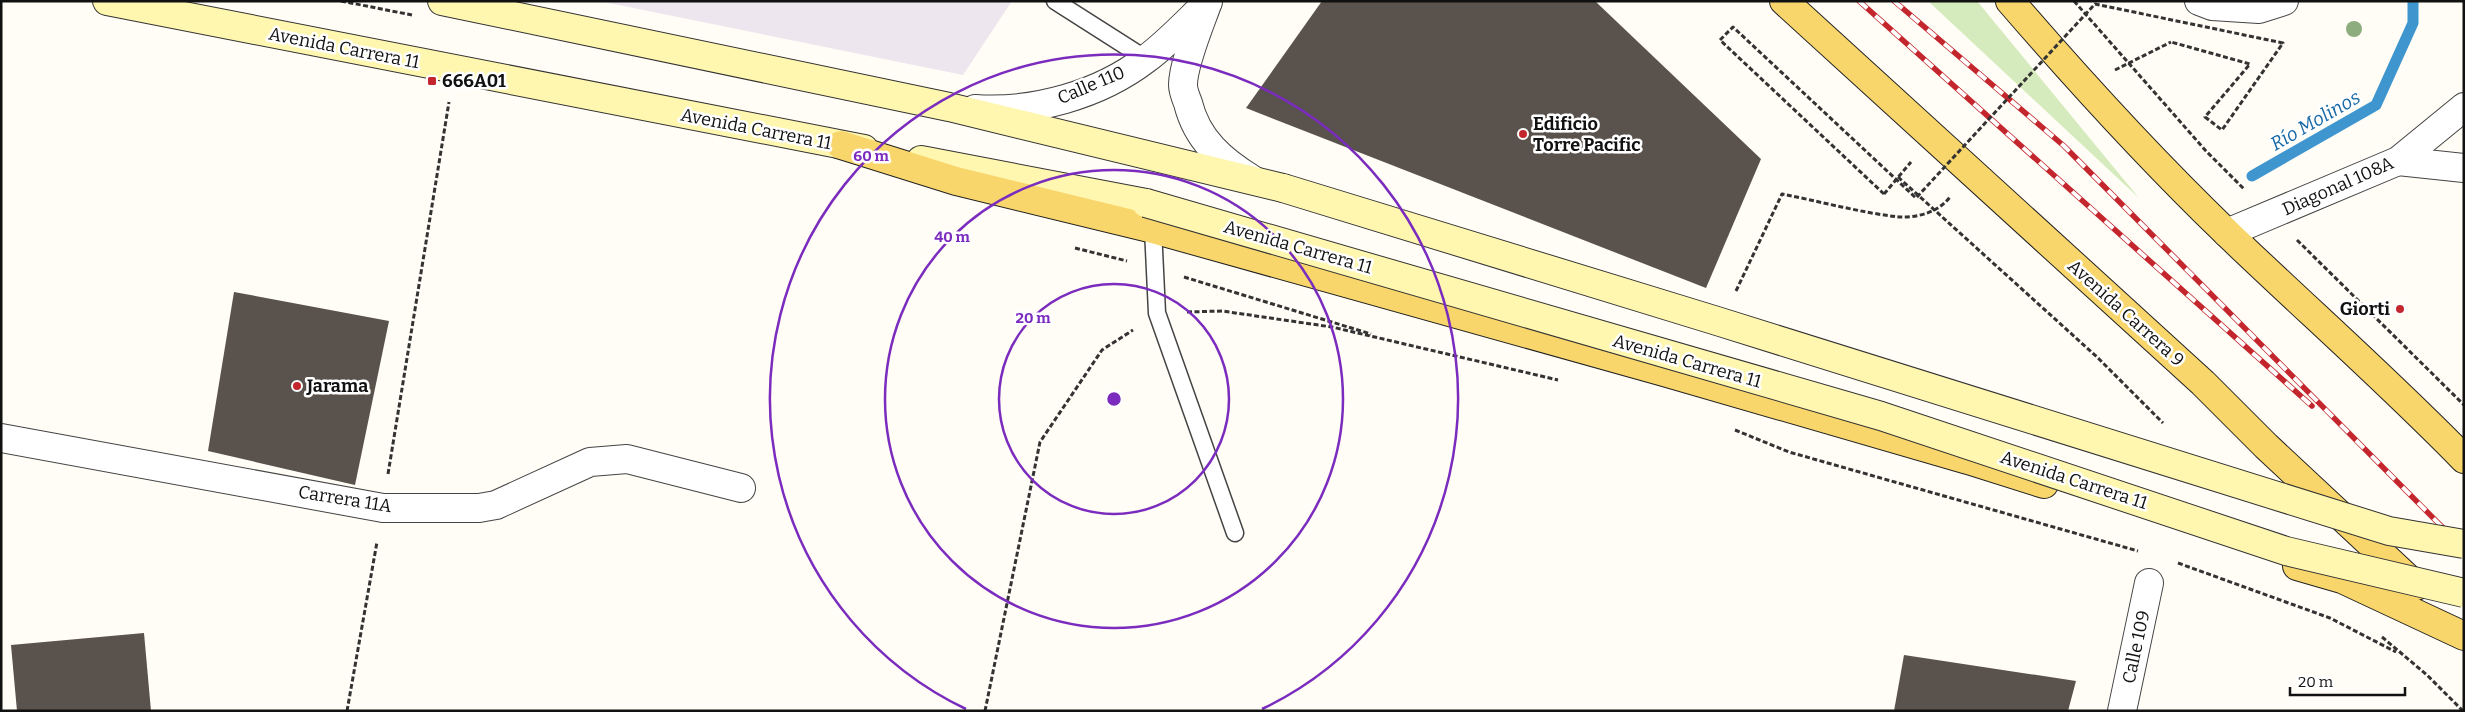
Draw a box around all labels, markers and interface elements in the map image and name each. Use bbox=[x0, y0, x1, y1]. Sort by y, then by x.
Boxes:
street label: Avenida Carrera 11 bbox=[267, 23, 422, 74]
street label: Calle 110 bbox=[1054, 61, 1128, 109]
place label: 666A01 bbox=[442, 70, 506, 92]
marker: 666A01 bbox=[426, 75, 438, 87]
water label: Río Molinos bbox=[2266, 86, 2364, 155]
street label: Avenida Carrera 11 bbox=[679, 104, 834, 155]
place label: Edificio Torre Pacific bbox=[1533, 113, 1641, 156]
marker: Edificio Torre Pacific bbox=[1517, 128, 1529, 140]
text: 60 m bbox=[853, 147, 889, 165]
street label: Diagonal 108A bbox=[2279, 152, 2397, 220]
street label: Avenida Carrera 11 bbox=[1221, 215, 1375, 279]
text: 40 m bbox=[934, 228, 971, 246]
street label: Avenida Carrera 9 bbox=[2063, 255, 2189, 371]
place label: Giorti bbox=[2340, 298, 2390, 320]
marker: Giorti bbox=[2394, 303, 2406, 315]
text: 20 m bbox=[1016, 309, 1051, 327]
street label: Avenida Carrera 11 bbox=[1610, 329, 1764, 393]
place label: Jarama bbox=[306, 375, 368, 397]
marker: Jarama bbox=[291, 380, 303, 392]
centre of rings bbox=[1105, 390, 1123, 408]
street label: Avenida Carrera 11 bbox=[1998, 446, 2151, 514]
street label: Carrera 11A bbox=[297, 481, 394, 517]
street label: Calle 109 bbox=[2118, 608, 2154, 686]
scale bar bbox=[2290, 664, 2405, 696]
text: 20 m bbox=[2298, 673, 2334, 691]

